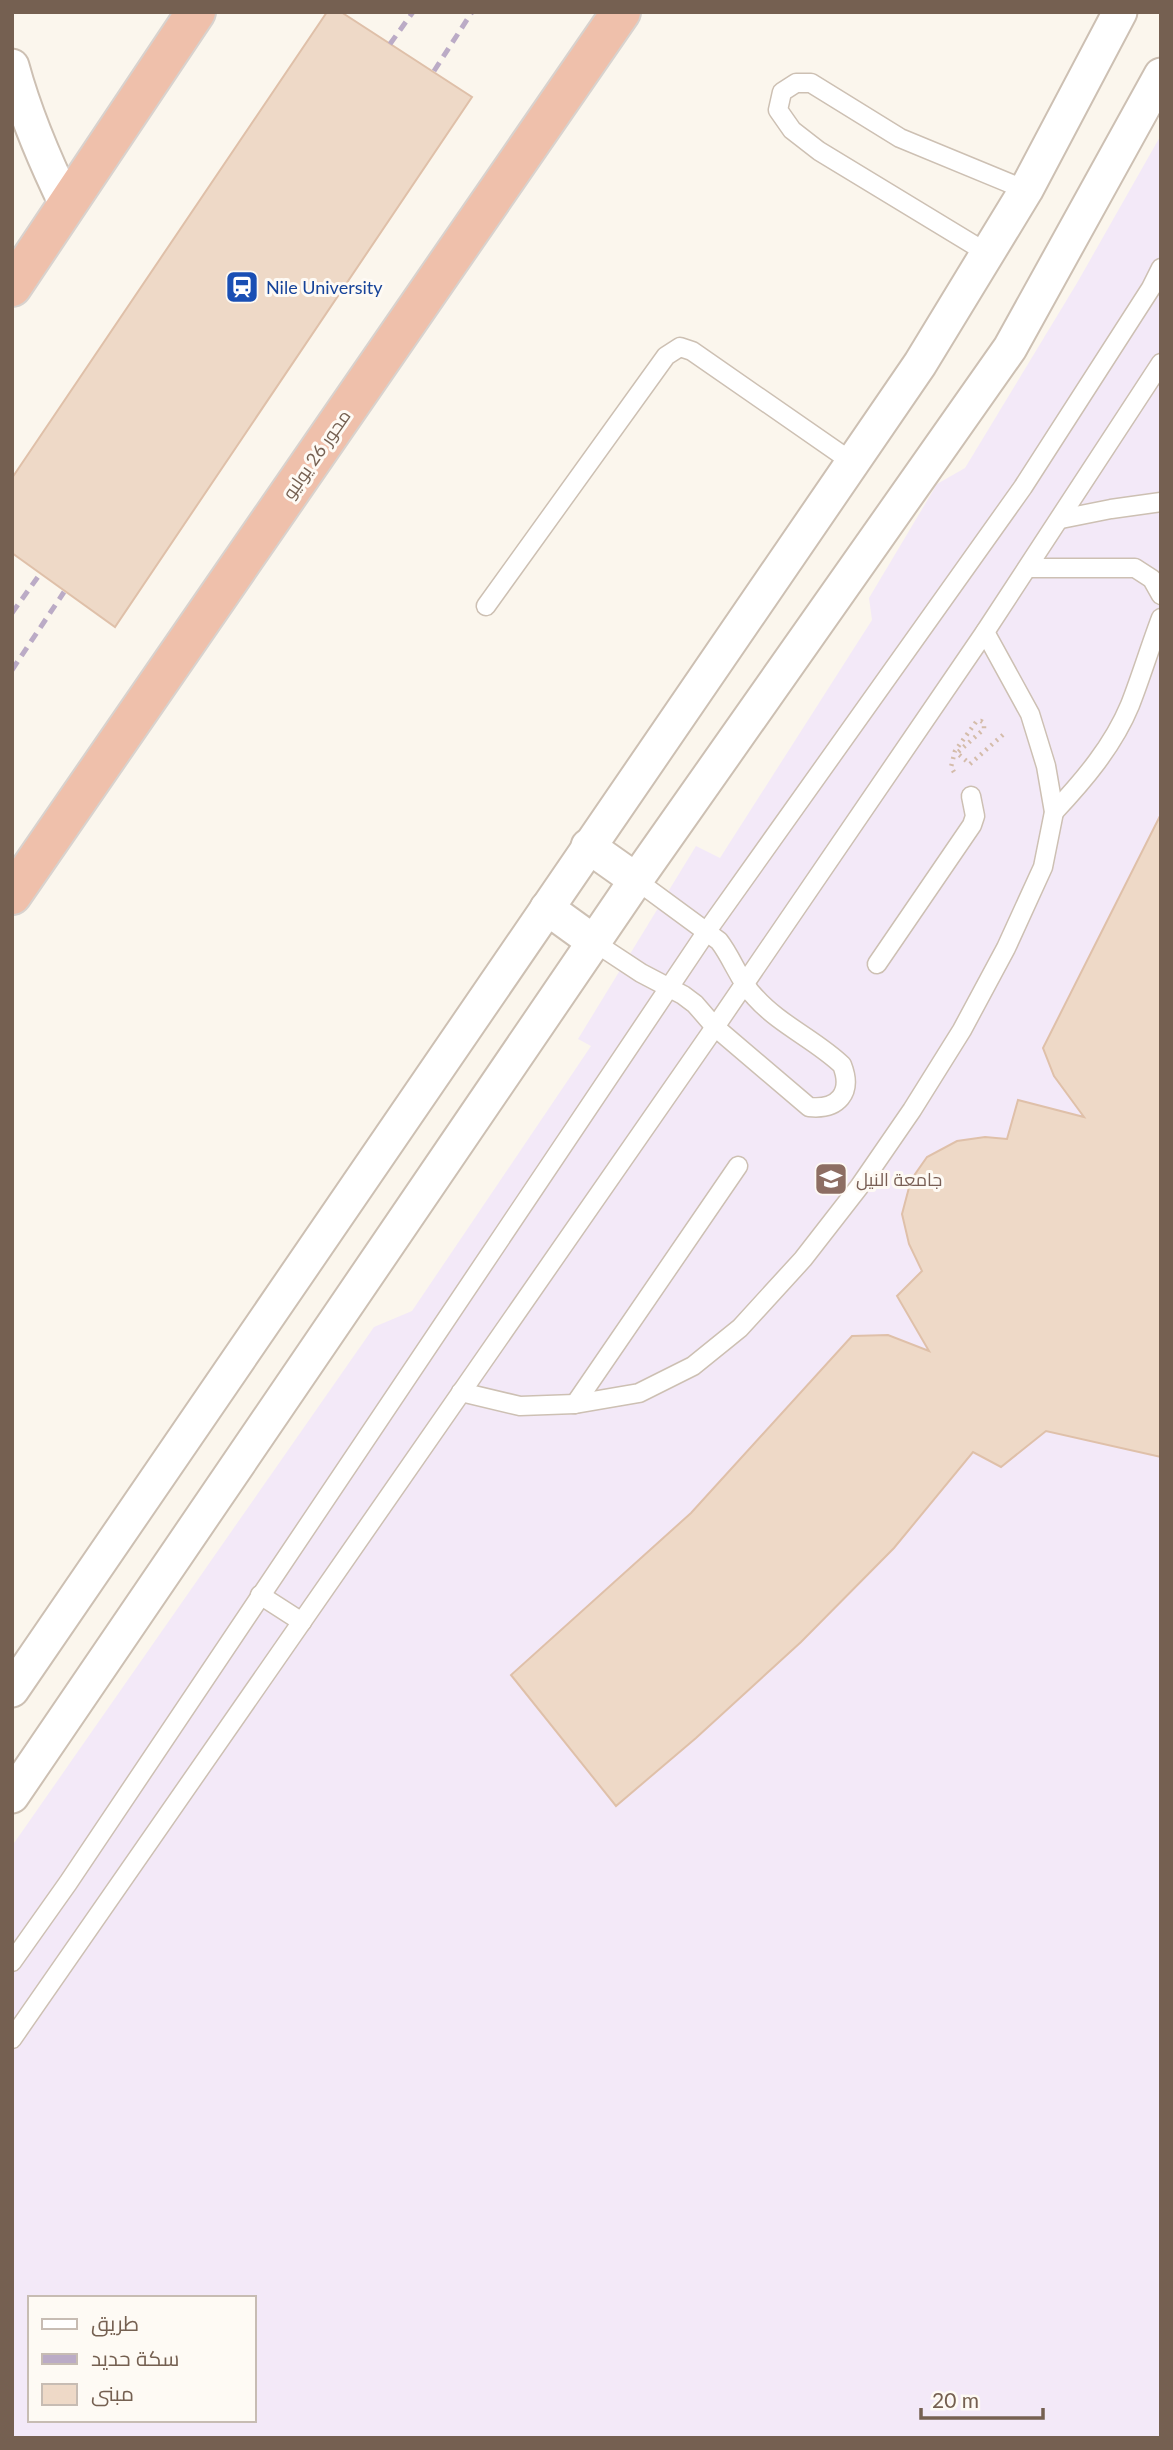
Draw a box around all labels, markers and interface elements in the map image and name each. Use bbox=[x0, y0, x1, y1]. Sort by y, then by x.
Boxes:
station icon: Nile University bbox=[223, 268, 261, 306]
place label: Nile University bbox=[266, 276, 383, 298]
street label: محور 26 يوليو bbox=[277, 405, 356, 503]
school or university icon: جامعة النيل bbox=[812, 1160, 850, 1198]
place label: جامعة النيل bbox=[856, 1168, 942, 1191]
legend bbox=[28, 2296, 256, 2422]
text: طريق bbox=[91, 2310, 139, 2337]
text: سكة حديد bbox=[91, 2345, 179, 2370]
scale bar bbox=[921, 2376, 1044, 2420]
text: مبنى bbox=[91, 2380, 134, 2407]
text: 20 m bbox=[932, 2387, 979, 2412]

